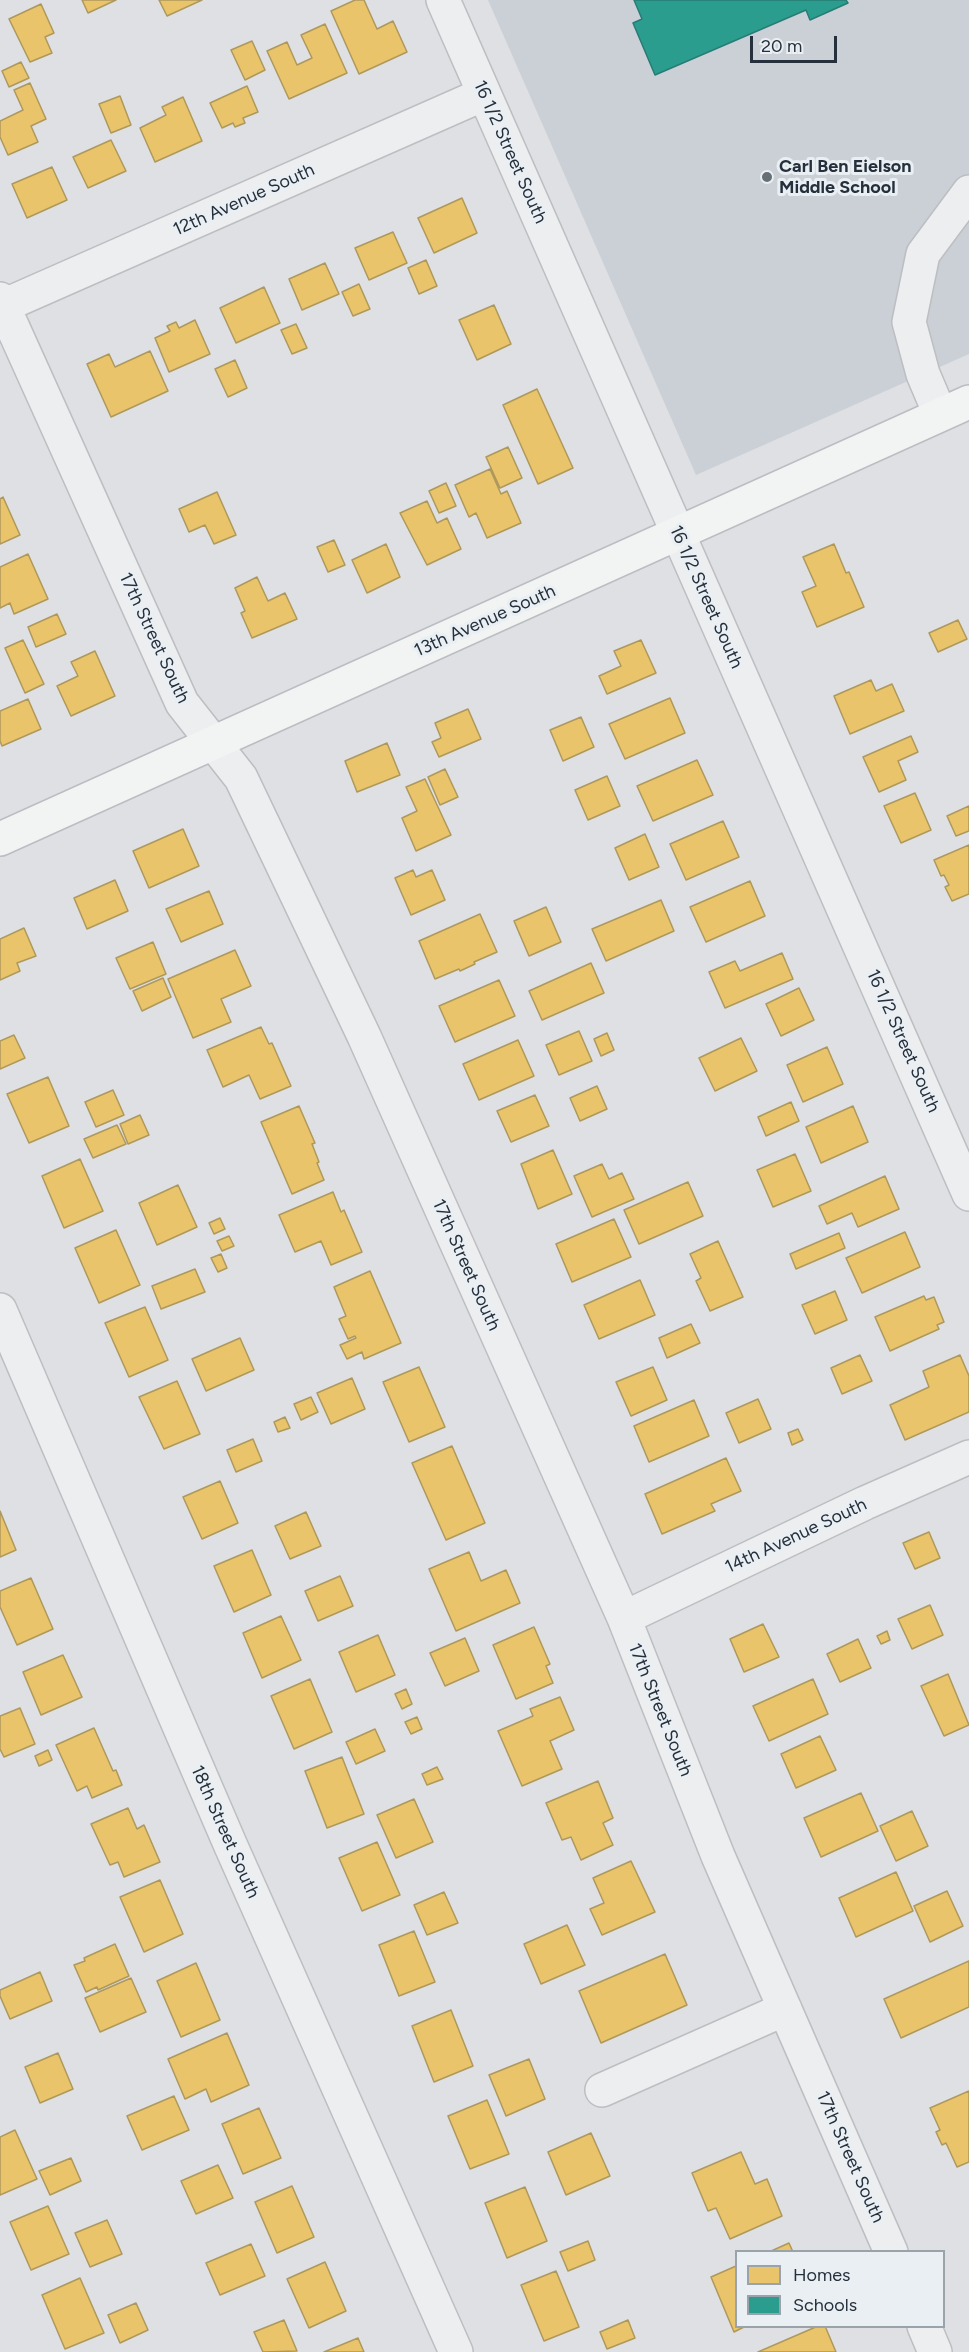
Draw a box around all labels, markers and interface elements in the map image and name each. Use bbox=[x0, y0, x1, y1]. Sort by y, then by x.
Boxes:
scale bar bbox=[753, 24, 840, 62]
text: 20 m bbox=[761, 35, 802, 57]
street label: 16 1/2 Street South bbox=[469, 77, 551, 227]
place label: Carl Ben Eielson Middle School bbox=[779, 156, 911, 198]
street label: 12th Avenue South bbox=[170, 159, 318, 241]
marker: Carl Ben Eielson Middle School bbox=[760, 170, 774, 184]
street label: 16 1/2 Street South bbox=[665, 522, 747, 672]
street label: 17th Street South bbox=[114, 569, 194, 707]
street label: 13th Avenue South bbox=[411, 580, 559, 662]
street label: 16 1/2 Street South bbox=[862, 966, 944, 1116]
street label: 17th Street South bbox=[427, 1196, 505, 1334]
street label: 14th Avenue South bbox=[722, 1494, 870, 1578]
street label: 17th Street South bbox=[623, 1640, 697, 1780]
street label: 18th Street South bbox=[186, 1762, 264, 1902]
street label: 17th Street South bbox=[811, 2088, 889, 2226]
legend bbox=[735, 2250, 945, 2328]
text: Homes bbox=[793, 2264, 851, 2286]
text: Schools bbox=[793, 2294, 857, 2316]

